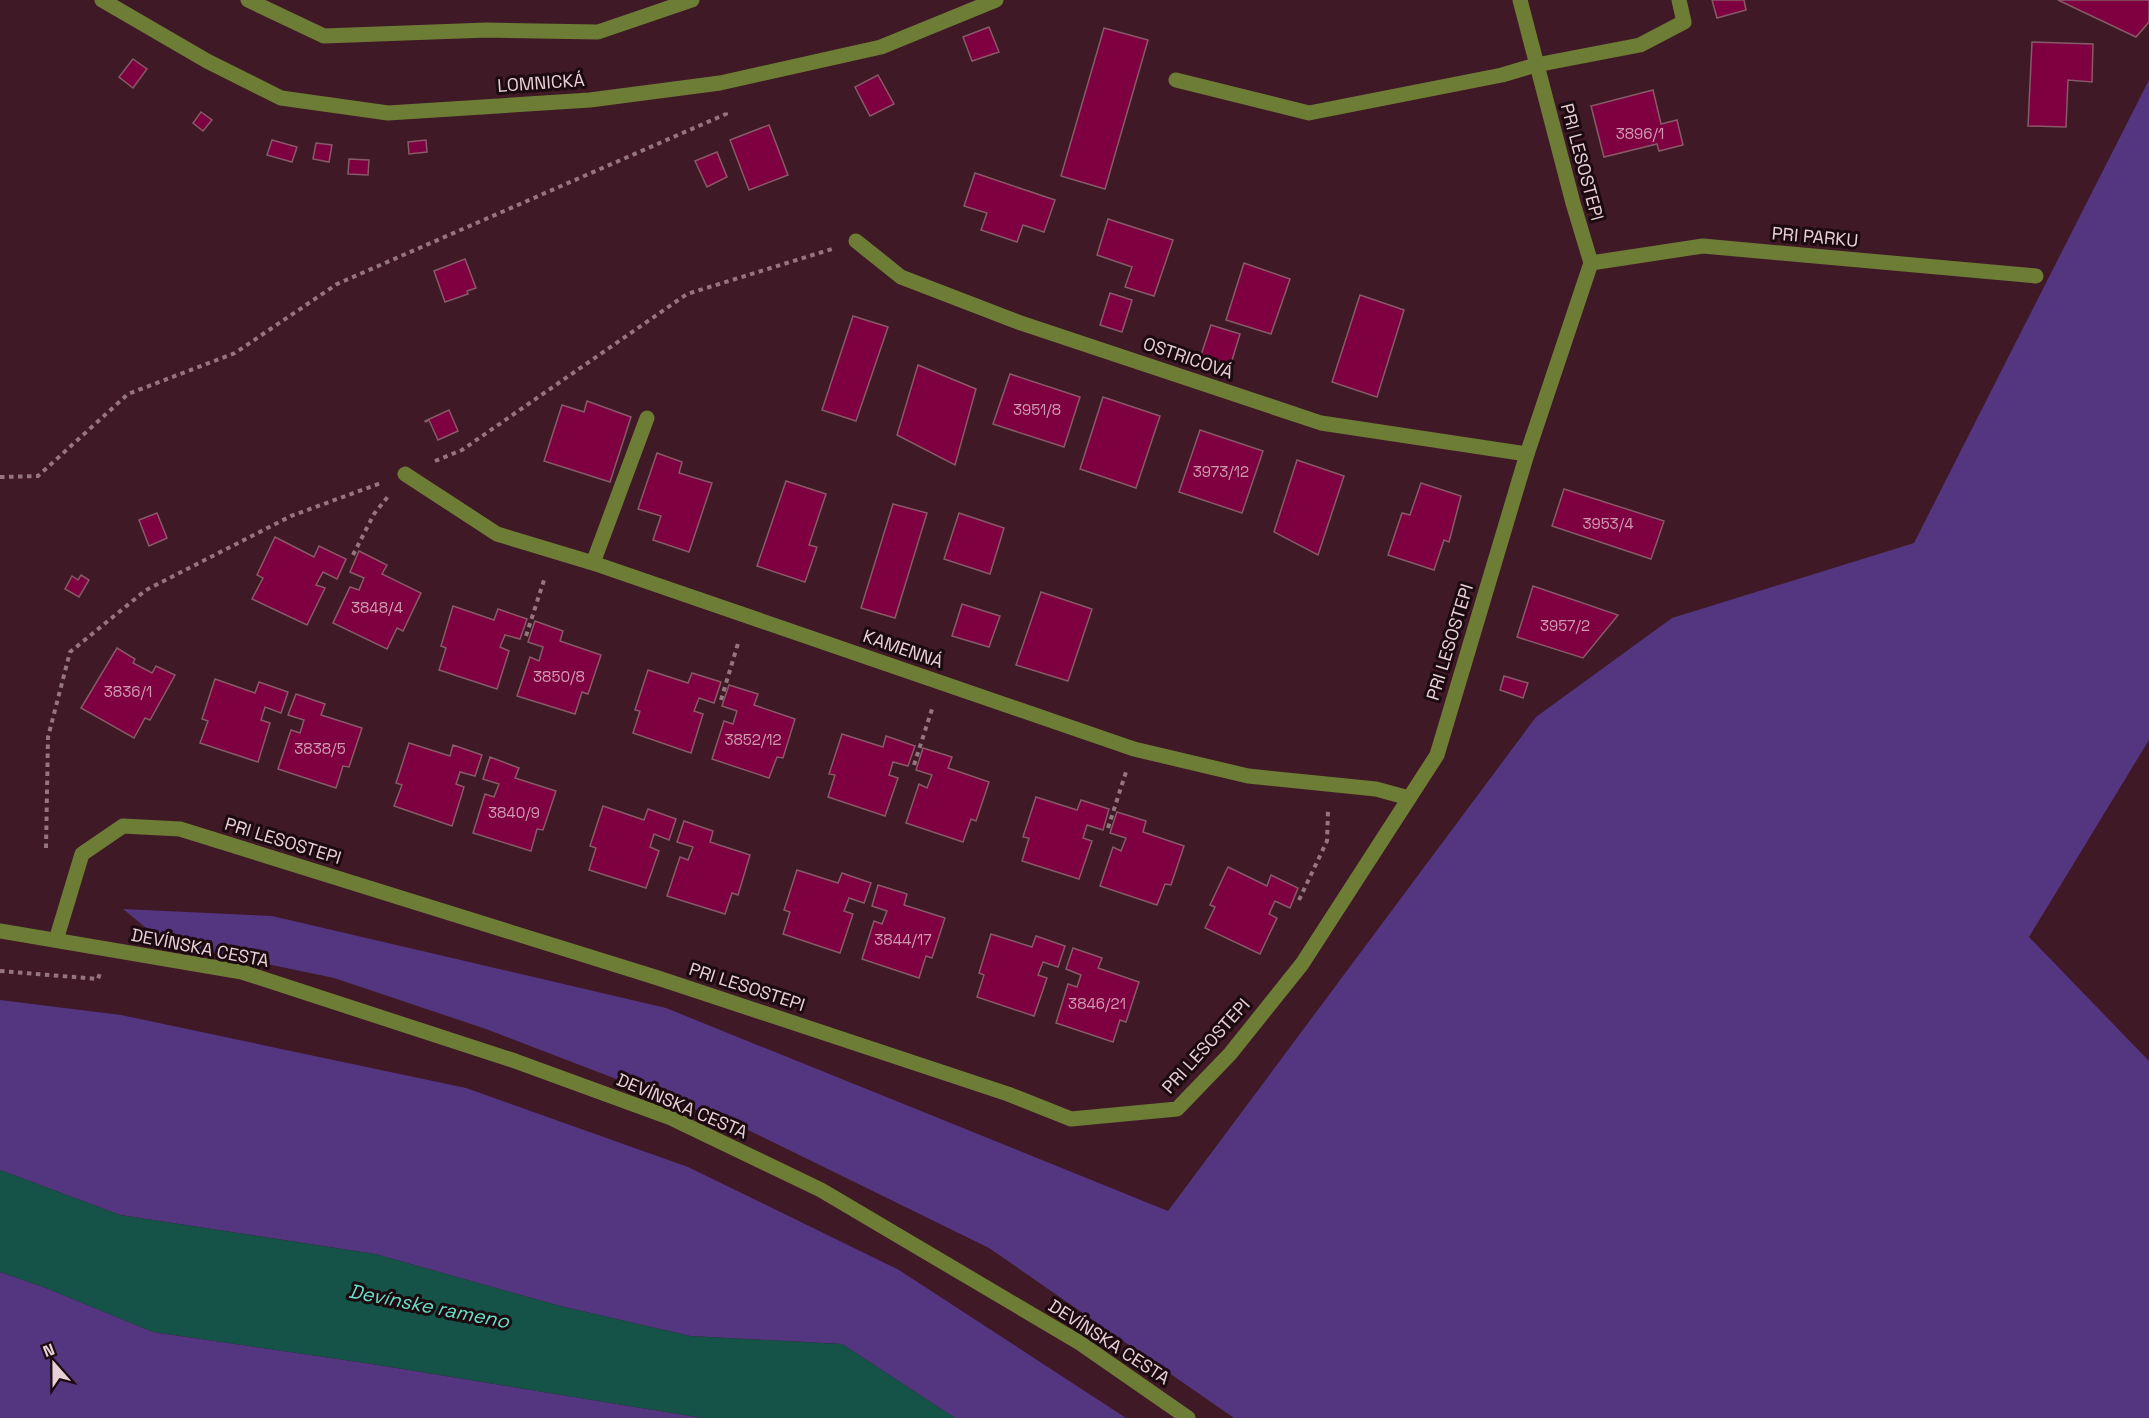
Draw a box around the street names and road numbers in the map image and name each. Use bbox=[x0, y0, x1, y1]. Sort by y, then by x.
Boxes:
street label: LOMNICKÁ bbox=[497, 68, 585, 97]
street label: PRI LESOSTEPI bbox=[1556, 101, 1609, 223]
street label: PRI PARKU bbox=[1771, 221, 1859, 252]
street label: OSTRICOVÁ bbox=[1140, 331, 1236, 384]
street label: PRI LESOSTEPI bbox=[1421, 581, 1478, 703]
street label: KAMENNÁ bbox=[860, 624, 946, 673]
street label: PRI LESOSTEPI bbox=[222, 812, 344, 869]
street label: DEVÍNSKA CESTA bbox=[129, 923, 271, 972]
street label: PRI LESOSTEPI bbox=[686, 957, 808, 1016]
street label: PRI LESOSTEPI bbox=[1157, 993, 1255, 1098]
street label: DEVÍNSKA CESTA bbox=[613, 1068, 751, 1143]
street label: DEVÍNSKA CESTA bbox=[1044, 1294, 1174, 1389]

